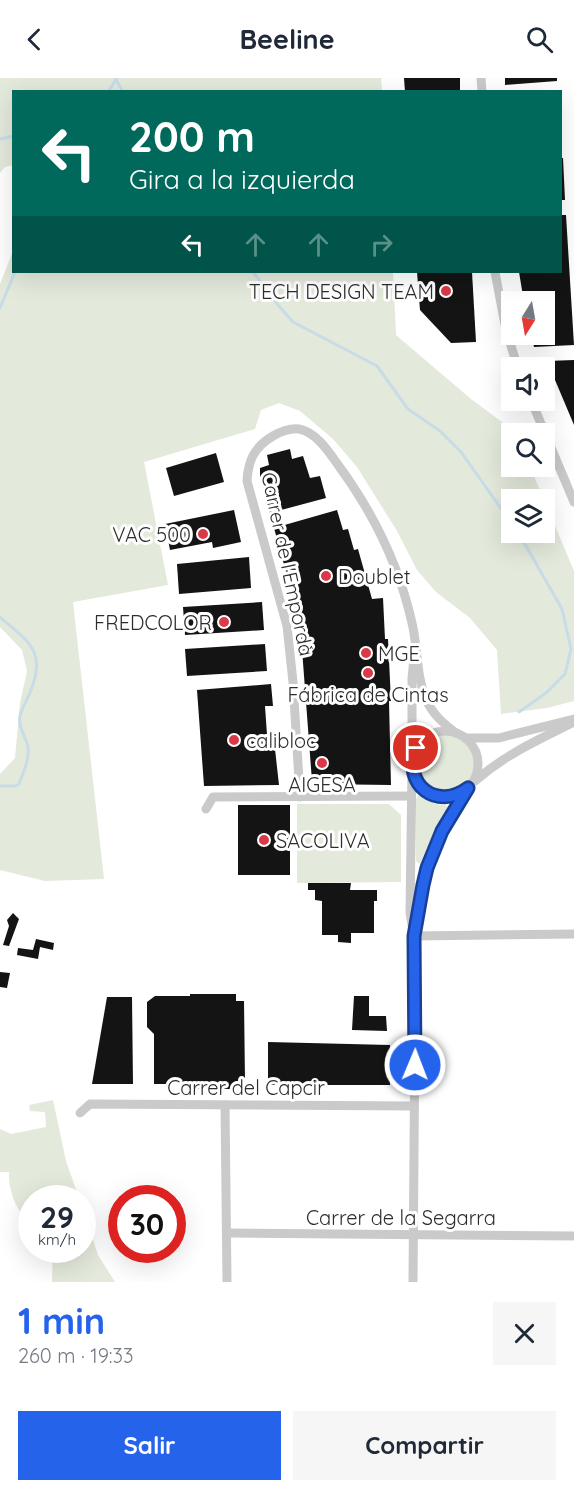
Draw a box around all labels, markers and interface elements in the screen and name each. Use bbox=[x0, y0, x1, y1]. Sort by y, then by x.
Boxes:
text: Beeline bbox=[239, 22, 335, 56]
icon: back bbox=[18, 23, 51, 56]
icon: search bbox=[523, 23, 556, 56]
text: 200 m bbox=[129, 110, 255, 163]
icon: left bbox=[30, 114, 108, 192]
text: Gira a la izquierda bbox=[129, 162, 355, 196]
icon: left bbox=[176, 228, 209, 261]
icon: ahead bbox=[239, 228, 272, 261]
icon: ahead bbox=[302, 228, 335, 261]
icon: right bbox=[365, 228, 398, 261]
place label: TECH DESIGN TEAM bbox=[249, 279, 434, 304]
marker: TECH DESIGN TEAM bbox=[439, 284, 453, 298]
north arrow bbox=[501, 291, 555, 345]
map controls bbox=[501, 291, 555, 543]
button: sound bbox=[501, 357, 555, 411]
button: search bbox=[501, 423, 555, 477]
street label: Carrer de l'Empordà bbox=[256, 470, 320, 658]
button: layers bbox=[501, 489, 555, 543]
place label: VAC 500 bbox=[112, 522, 191, 547]
marker: VAC 500 bbox=[196, 527, 210, 541]
place label: Doublet bbox=[338, 564, 411, 589]
marker: Doublet bbox=[319, 569, 333, 583]
place label: FREDCOLOR bbox=[94, 610, 212, 635]
marker: FREDCOLOR bbox=[217, 615, 231, 629]
place label: MGE bbox=[378, 641, 420, 666]
marker: MGE bbox=[359, 646, 373, 660]
marker: Fábrica de Cintas bbox=[361, 666, 375, 680]
place label: Fábrica de Cintas bbox=[287, 682, 449, 707]
pin bbox=[390, 722, 441, 773]
place label: calibloc bbox=[246, 728, 316, 753]
icon: arrive bbox=[399, 731, 432, 764]
marker: calibloc bbox=[227, 733, 241, 747]
marker: AIGESA bbox=[315, 756, 329, 770]
place label: AIGESA bbox=[288, 772, 356, 797]
place label: SACOLIVA bbox=[276, 828, 370, 853]
marker: SACOLIVA bbox=[257, 833, 271, 847]
position arrow bbox=[383, 1033, 447, 1097]
street label: Carrer del Capcir bbox=[167, 1075, 325, 1100]
speed limit sign: 30 bbox=[108, 1185, 186, 1263]
text: 29 bbox=[40, 1198, 74, 1236]
street label: Carrer de la Segarra bbox=[306, 1205, 496, 1230]
text: km/h bbox=[38, 1230, 76, 1249]
text: 1 min bbox=[18, 1298, 105, 1343]
button: close bbox=[493, 1302, 556, 1365]
text: 260 m · 19:33 bbox=[18, 1343, 134, 1368]
button: Salir bbox=[18, 1411, 281, 1480]
button: Compartir bbox=[293, 1411, 556, 1480]

